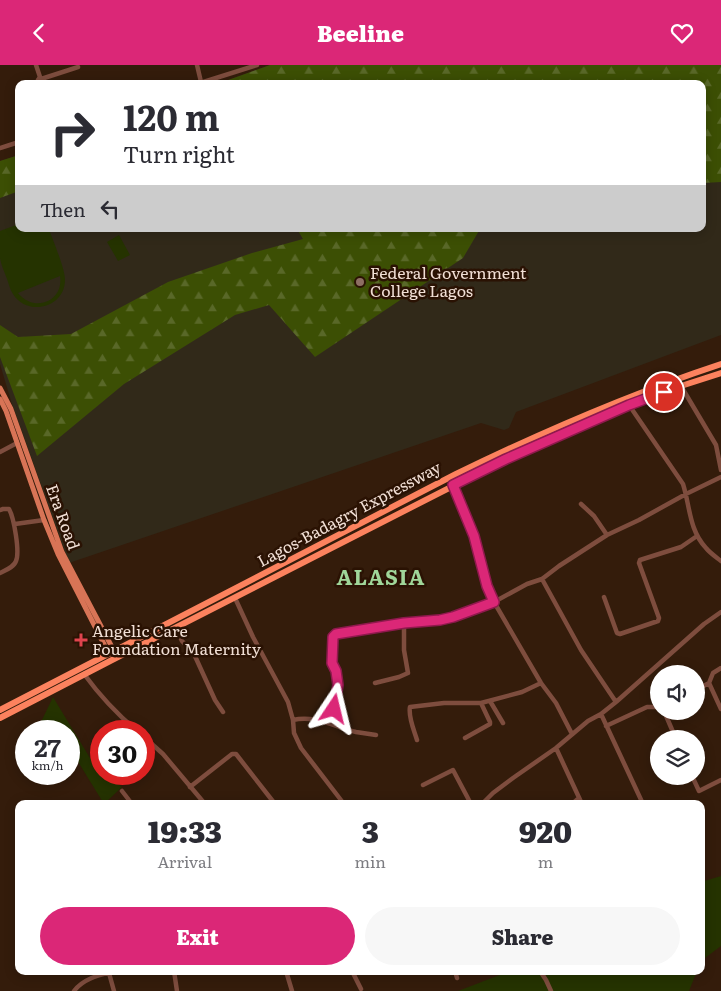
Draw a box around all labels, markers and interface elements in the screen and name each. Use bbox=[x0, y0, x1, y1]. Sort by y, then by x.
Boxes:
text: Beeline bbox=[317, 16, 404, 49]
icon: back bbox=[25, 19, 53, 47]
icon: heart bbox=[668, 19, 696, 47]
text: 120 m bbox=[123, 90, 220, 142]
icon: right bbox=[40, 100, 105, 165]
text: Turn right bbox=[123, 137, 235, 170]
text: Then bbox=[40, 195, 86, 223]
icon: left bbox=[96, 195, 124, 223]
place label: Federal Government College Lagos bbox=[370, 260, 527, 302]
marker: Federal Government College Lagos bbox=[354, 276, 366, 288]
pin bbox=[643, 371, 685, 413]
icon: arrive bbox=[650, 378, 678, 406]
street label: Lagos-Badagry Expressway bbox=[252, 454, 446, 572]
street label: Era Road bbox=[41, 480, 87, 553]
district label: ALASIA bbox=[337, 560, 425, 591]
place label: Angelic Care Foundation Maternity bbox=[92, 618, 262, 660]
marker: Angelic Care Foundation Maternity bbox=[74, 633, 88, 647]
map controls bbox=[650, 665, 705, 785]
button: sound bbox=[650, 665, 705, 720]
position arrow bbox=[307, 682, 359, 734]
speed limit sign: 30 bbox=[90, 720, 155, 785]
text: 27 bbox=[34, 728, 61, 765]
button: layers bbox=[650, 730, 705, 785]
text: km/h bbox=[32, 756, 63, 774]
text: 19:33 bbox=[148, 808, 222, 852]
text: 3 bbox=[362, 808, 379, 852]
text: 920 bbox=[519, 808, 572, 852]
text: Arrival bbox=[157, 849, 212, 873]
text: min bbox=[354, 849, 386, 873]
text: m bbox=[538, 849, 553, 873]
button: Exit bbox=[40, 907, 355, 965]
button: Share bbox=[365, 907, 680, 965]

